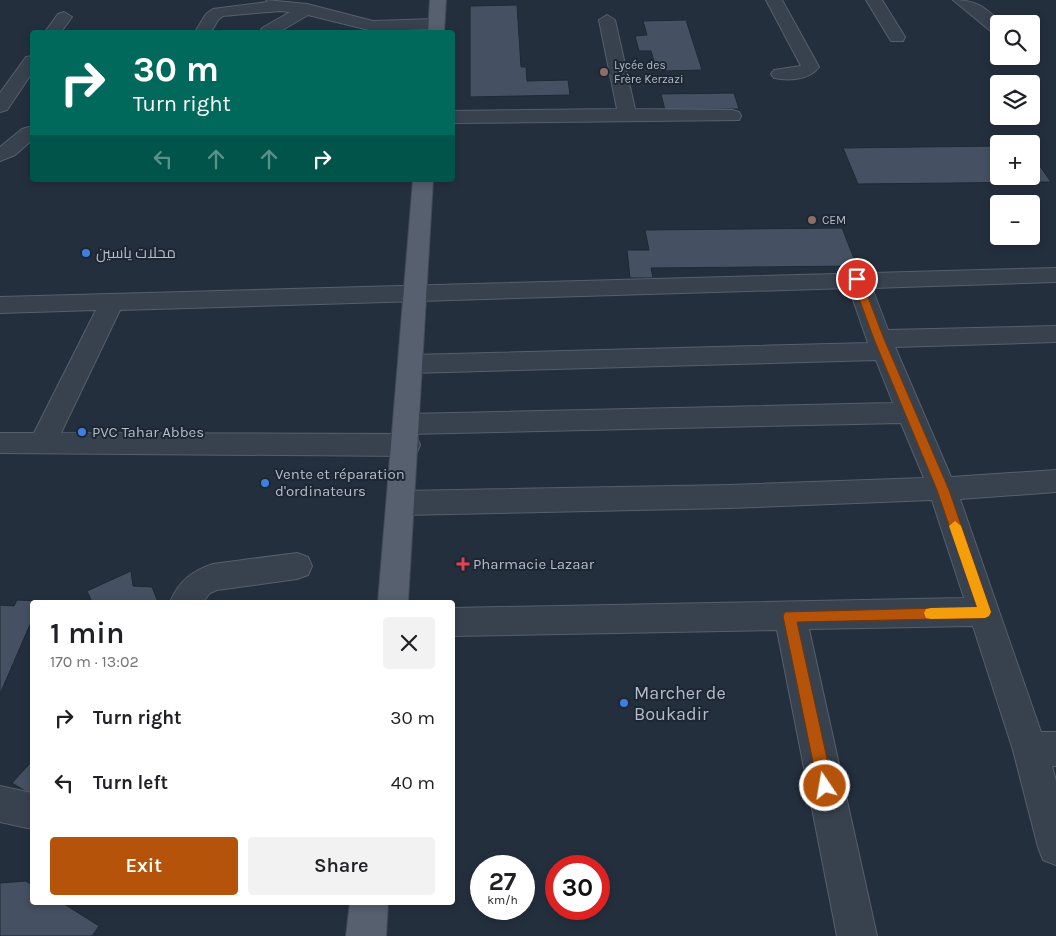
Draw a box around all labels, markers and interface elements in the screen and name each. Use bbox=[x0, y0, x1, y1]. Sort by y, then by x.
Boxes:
map controls bbox=[990, 15, 1040, 245]
button: search bbox=[990, 15, 1040, 65]
text: 30 m bbox=[133, 49, 219, 90]
icon: right bbox=[50, 50, 115, 115]
place label: Lycée des Frère Kerzazi bbox=[614, 58, 684, 86]
marker: Lycée des Frère Kerzazi bbox=[598, 66, 610, 78]
button: layers bbox=[990, 75, 1040, 125]
text: Turn right bbox=[133, 91, 231, 117]
button: + bbox=[990, 135, 1040, 185]
icon: left bbox=[149, 145, 177, 173]
icon: ahead bbox=[202, 145, 230, 173]
icon: ahead bbox=[255, 145, 283, 173]
icon: right bbox=[308, 145, 336, 173]
button: − bbox=[990, 195, 1040, 245]
place label: CEM bbox=[822, 213, 846, 227]
marker: CEM bbox=[806, 214, 818, 226]
place label: محلات ياسين bbox=[96, 244, 176, 263]
marker: محلات ياسين bbox=[80, 247, 92, 259]
pin bbox=[836, 258, 878, 300]
icon: arrive bbox=[843, 265, 871, 293]
place label: PVC Tahar Abbes bbox=[92, 423, 204, 441]
marker: PVC Tahar Abbes bbox=[76, 426, 88, 438]
place label: Vente et réparation d'ordinateurs bbox=[275, 465, 405, 500]
marker: Vente et réparation d'ordinateurs bbox=[259, 477, 271, 489]
place label: Pharmacie Lazaar bbox=[473, 555, 595, 573]
marker: Pharmacie Lazaar bbox=[457, 558, 469, 570]
text: 1 min bbox=[50, 615, 124, 651]
button: close bbox=[383, 617, 435, 669]
text: 170 m · 13:02 bbox=[50, 652, 139, 671]
place label: Marcher de Boukadir bbox=[634, 682, 726, 725]
marker: Marcher de Boukadir bbox=[618, 697, 630, 709]
icon: right bbox=[50, 704, 78, 732]
text: Turn right bbox=[93, 707, 182, 729]
text: 30 m bbox=[390, 707, 435, 729]
position arrow bbox=[798, 759, 850, 811]
icon: left bbox=[50, 769, 78, 797]
text: Turn left bbox=[93, 772, 168, 794]
text: 40 m bbox=[391, 772, 435, 794]
button: Exit bbox=[50, 837, 238, 895]
button: Share bbox=[248, 837, 435, 895]
speed limit sign: 30 bbox=[545, 855, 610, 920]
text: 27 bbox=[489, 867, 516, 896]
text: km/h bbox=[487, 893, 518, 907]

